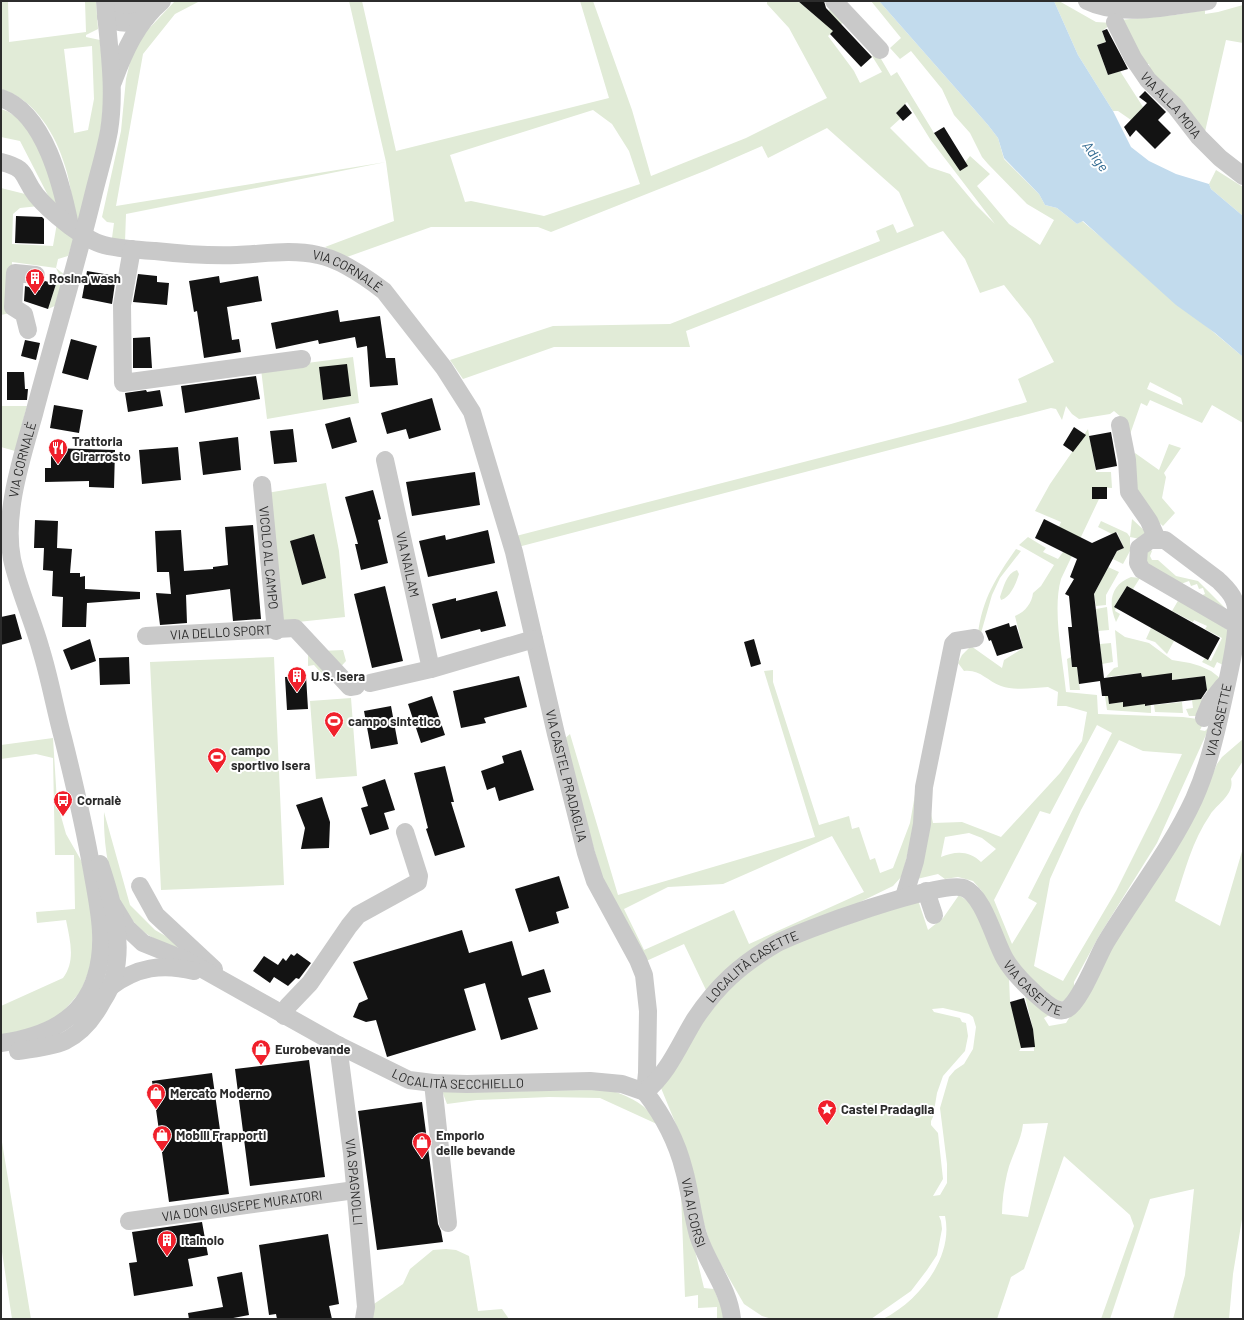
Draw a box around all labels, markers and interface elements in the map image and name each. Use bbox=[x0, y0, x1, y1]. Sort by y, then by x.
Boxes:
street label: VIA ALLA MOIA bbox=[1137, 69, 1205, 142]
water label: Adige bbox=[1079, 137, 1113, 175]
street label: VIA CORNALÈ bbox=[311, 246, 386, 295]
building icon: Rosina wash bbox=[24, 267, 46, 295]
place label: Rosina wash bbox=[49, 270, 121, 286]
street label: VIA CORNALÈ bbox=[5, 420, 39, 499]
place label: Trattoria Girarrosto bbox=[72, 433, 131, 464]
restaurant icon: Trattoria Girarrosto bbox=[47, 437, 69, 465]
street label: VICOLO AL CAMPO bbox=[256, 505, 282, 610]
street label: VIA NAILAM bbox=[393, 530, 423, 599]
street label: VIA DELLO SPORT bbox=[170, 621, 272, 643]
building icon: U.S. Isera bbox=[286, 665, 308, 693]
place label: U.S. Isera bbox=[311, 668, 365, 684]
street label: VIA CASETTE bbox=[1202, 682, 1235, 759]
street label: VIA CASTEL PRADAGLIA bbox=[543, 708, 591, 843]
sports icon: campo sintetico bbox=[323, 710, 345, 738]
place label: campo sintetico bbox=[348, 713, 441, 729]
place label: campo sportivo Isera bbox=[231, 742, 311, 773]
sports icon: campo sportivo Isera bbox=[206, 746, 228, 774]
bus stop icon: Cornalè bbox=[52, 789, 74, 817]
place label: Cornalè bbox=[77, 792, 121, 808]
street label: LOCALITÀ CASETTE bbox=[702, 927, 801, 1006]
street label: VIA CASETTE bbox=[1000, 957, 1064, 1019]
shop icon: Eurobevande bbox=[250, 1038, 272, 1066]
place label: Eurobevande bbox=[275, 1041, 351, 1057]
street label: LOCALITÀ SECCHIELLO bbox=[389, 1065, 524, 1092]
shop icon: Mercato Moderno bbox=[145, 1082, 167, 1110]
place label: Mercato Moderno bbox=[170, 1085, 270, 1101]
place icon: Castel Pradaglia bbox=[816, 1098, 838, 1126]
place label: Castel Pradaglia bbox=[841, 1101, 934, 1117]
shop icon: Mobili Frapporti bbox=[151, 1124, 173, 1152]
place label: Mobili Frapporti bbox=[176, 1127, 266, 1143]
place label: Emporio delle bevande bbox=[436, 1127, 515, 1158]
shop icon: Emporio delle bevande bbox=[411, 1131, 433, 1159]
street label: VIA SPAGNOLLI bbox=[342, 1138, 367, 1226]
street label: VIA AI CORSI bbox=[678, 1176, 710, 1250]
street label: VIA DON GIUSEPE MURATORI bbox=[161, 1187, 323, 1224]
building icon: Italnolo bbox=[156, 1229, 178, 1257]
place label: Italnolo bbox=[181, 1232, 224, 1248]

